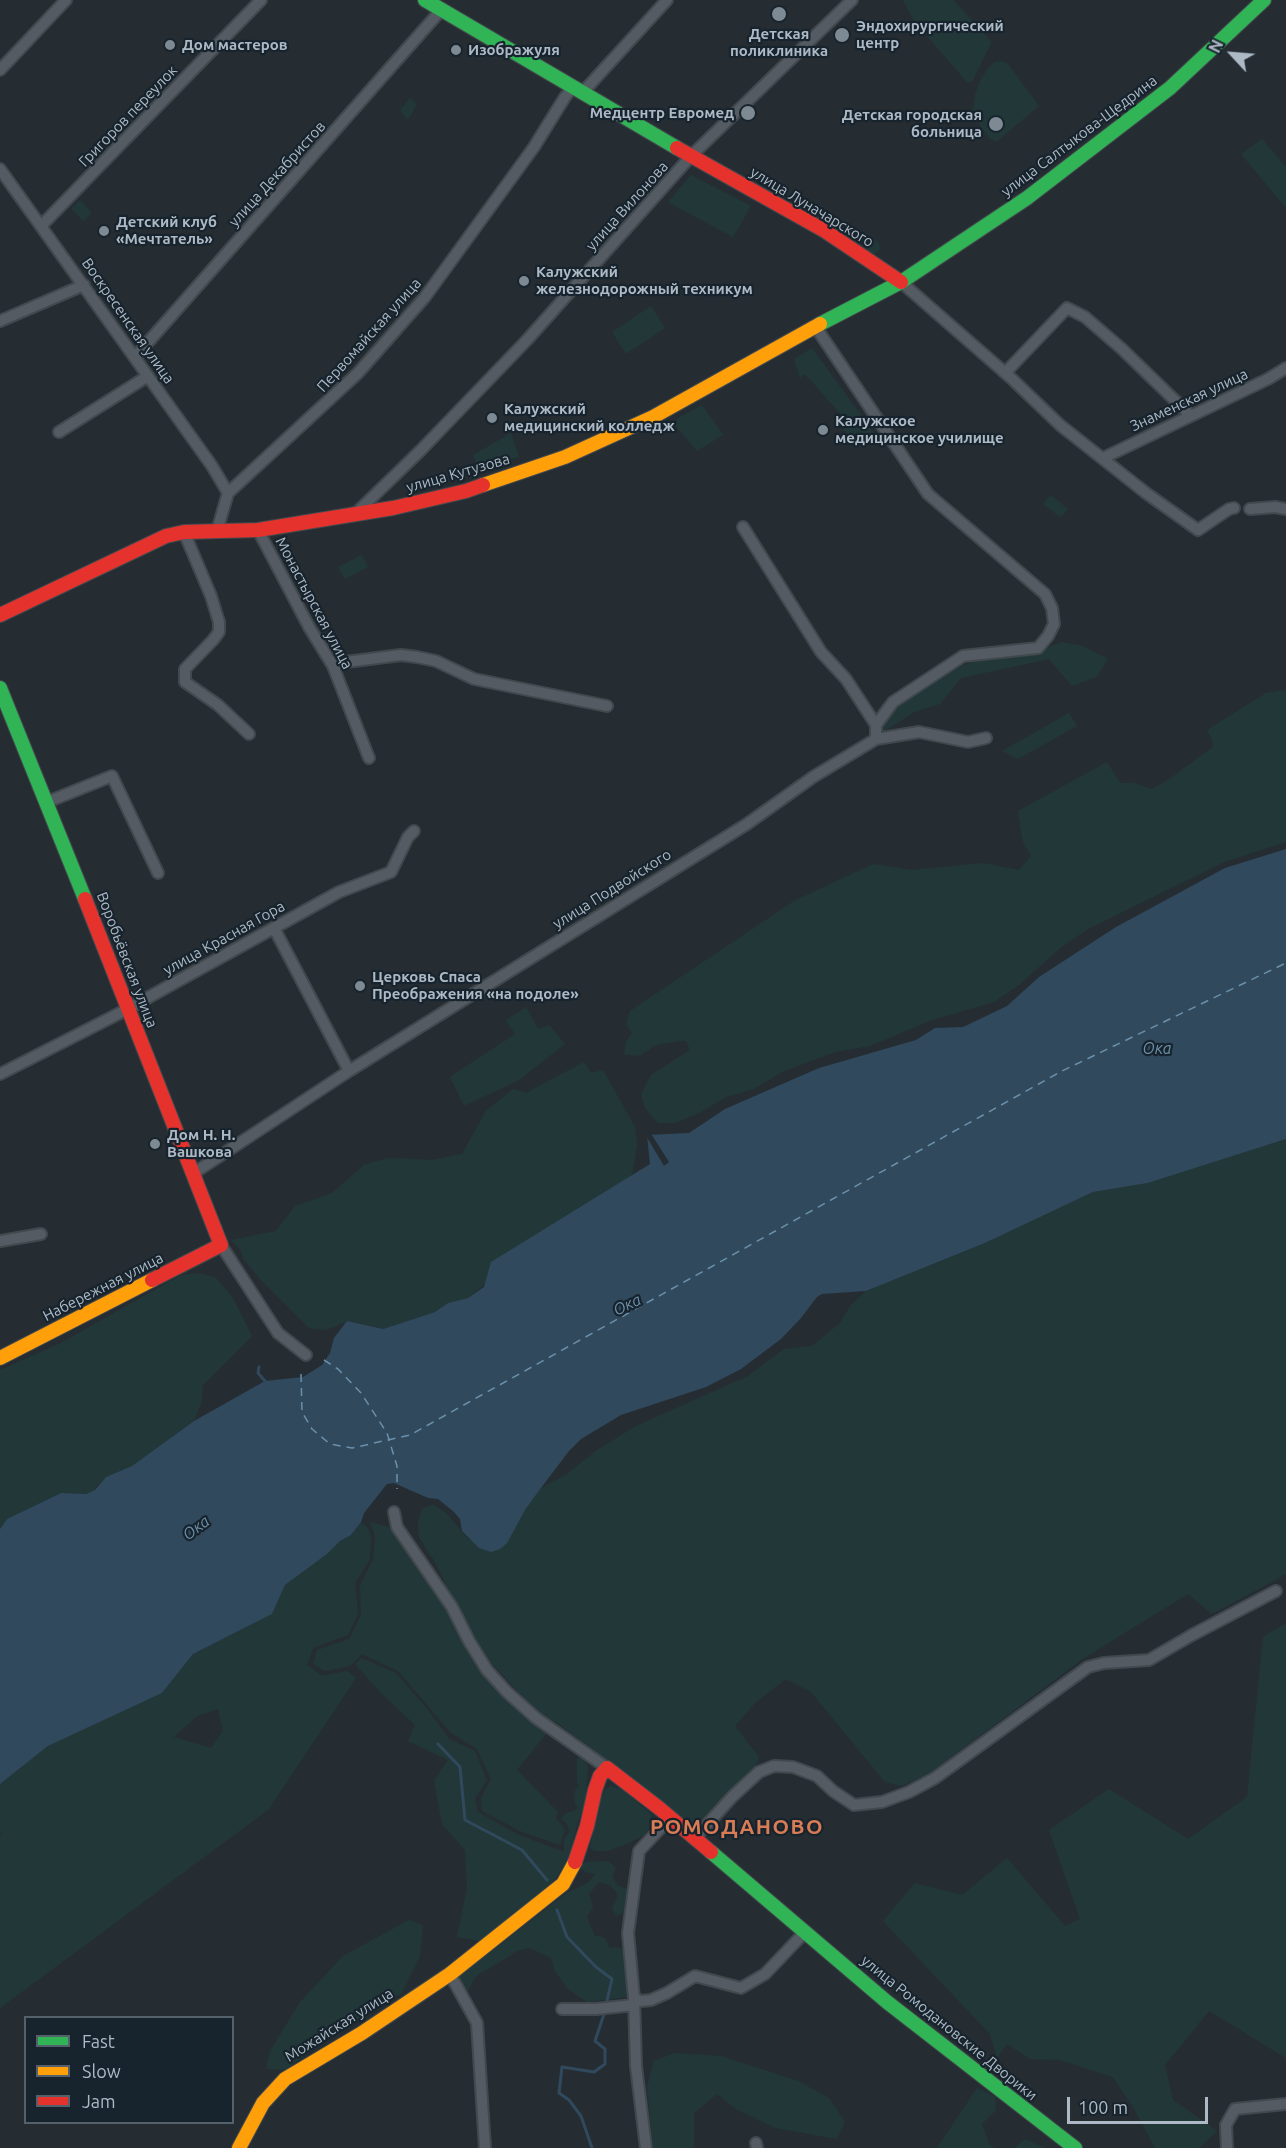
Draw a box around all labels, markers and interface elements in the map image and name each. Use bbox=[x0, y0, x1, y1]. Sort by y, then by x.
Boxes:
marker: Детская поликлиника bbox=[770, 5, 788, 23]
place label: Эндохирургический центр bbox=[856, 17, 1004, 52]
north arrow bbox=[1202, 24, 1262, 84]
place label: Детская поликлиника bbox=[730, 25, 828, 60]
marker: Эндохирургический центр bbox=[833, 26, 851, 44]
place label: Дом мастеров bbox=[182, 36, 288, 54]
text: N bbox=[1205, 37, 1227, 55]
marker: Дом мастеров bbox=[163, 38, 177, 52]
place label: Изображуля bbox=[468, 41, 560, 59]
marker: Изображуля bbox=[449, 43, 463, 57]
street label: Григоров переулок bbox=[75, 61, 181, 171]
street label: улица Салтыкова-Щедрина bbox=[997, 71, 1161, 201]
place label: Медцентр Евромед bbox=[590, 104, 734, 122]
marker: Медцентр Евромед bbox=[739, 104, 757, 122]
place label: Детская городская больница bbox=[842, 106, 982, 141]
marker: Детская городская больница bbox=[987, 115, 1005, 133]
street label: улица Декабристов bbox=[225, 117, 329, 231]
street label: улица Вилонова bbox=[582, 158, 672, 254]
street label: улица Луначарского bbox=[747, 163, 877, 251]
place label: Детский клуб «Мечтатель» bbox=[116, 213, 217, 248]
marker: Детский клуб «Мечтатель» bbox=[97, 224, 111, 238]
street label: Воскресенская улица bbox=[78, 255, 178, 387]
place label: Калужский железнодорожный техникум bbox=[536, 263, 753, 298]
street label: Первомайская улица bbox=[313, 274, 425, 396]
marker: Калужский железнодорожный техникум bbox=[517, 274, 531, 288]
street label: Знаменская улица bbox=[1127, 365, 1251, 435]
place label: Калужский медицинский колледж bbox=[504, 400, 675, 435]
marker: Калужский медицинский колледж bbox=[485, 411, 499, 425]
place label: Калужское медицинское училище bbox=[835, 412, 1004, 447]
marker: Калужское медицинское училище bbox=[816, 423, 830, 437]
street label: улица Кутузова bbox=[404, 450, 512, 496]
street label: Монастырская улица bbox=[272, 534, 356, 672]
street label: улица Подвойского bbox=[549, 845, 675, 933]
street label: Воробьёвская улица bbox=[93, 890, 161, 1030]
street label: улица Красная Гора bbox=[160, 897, 288, 979]
place label: Церковь Спаса Преображения «на подоле» bbox=[372, 968, 579, 1003]
marker: Церковь Спаса Преображения «на подоле» bbox=[353, 979, 367, 993]
water label: Ока bbox=[1143, 1039, 1171, 1059]
place label: Дом Н. Н. Вашкова bbox=[167, 1126, 235, 1161]
marker: Дом Н. Н. Вашкова bbox=[148, 1137, 162, 1151]
street label: Набережная улица bbox=[40, 1249, 166, 1325]
water label: Ока bbox=[610, 1290, 644, 1320]
water label: Ока bbox=[179, 1512, 213, 1544]
district label: РОМОДАНОВО bbox=[650, 1814, 824, 1840]
street label: улица Ромодановские Дворики bbox=[857, 1951, 1041, 2105]
street label: Можайская улица bbox=[282, 1984, 396, 2066]
legend bbox=[24, 2016, 234, 2124]
text: Fast bbox=[82, 2031, 115, 2051]
text: Slow bbox=[82, 2061, 121, 2081]
scale bar bbox=[1070, 2085, 1211, 2123]
text: Jam bbox=[82, 2091, 116, 2111]
text: 100 m bbox=[1078, 2097, 1128, 2117]

